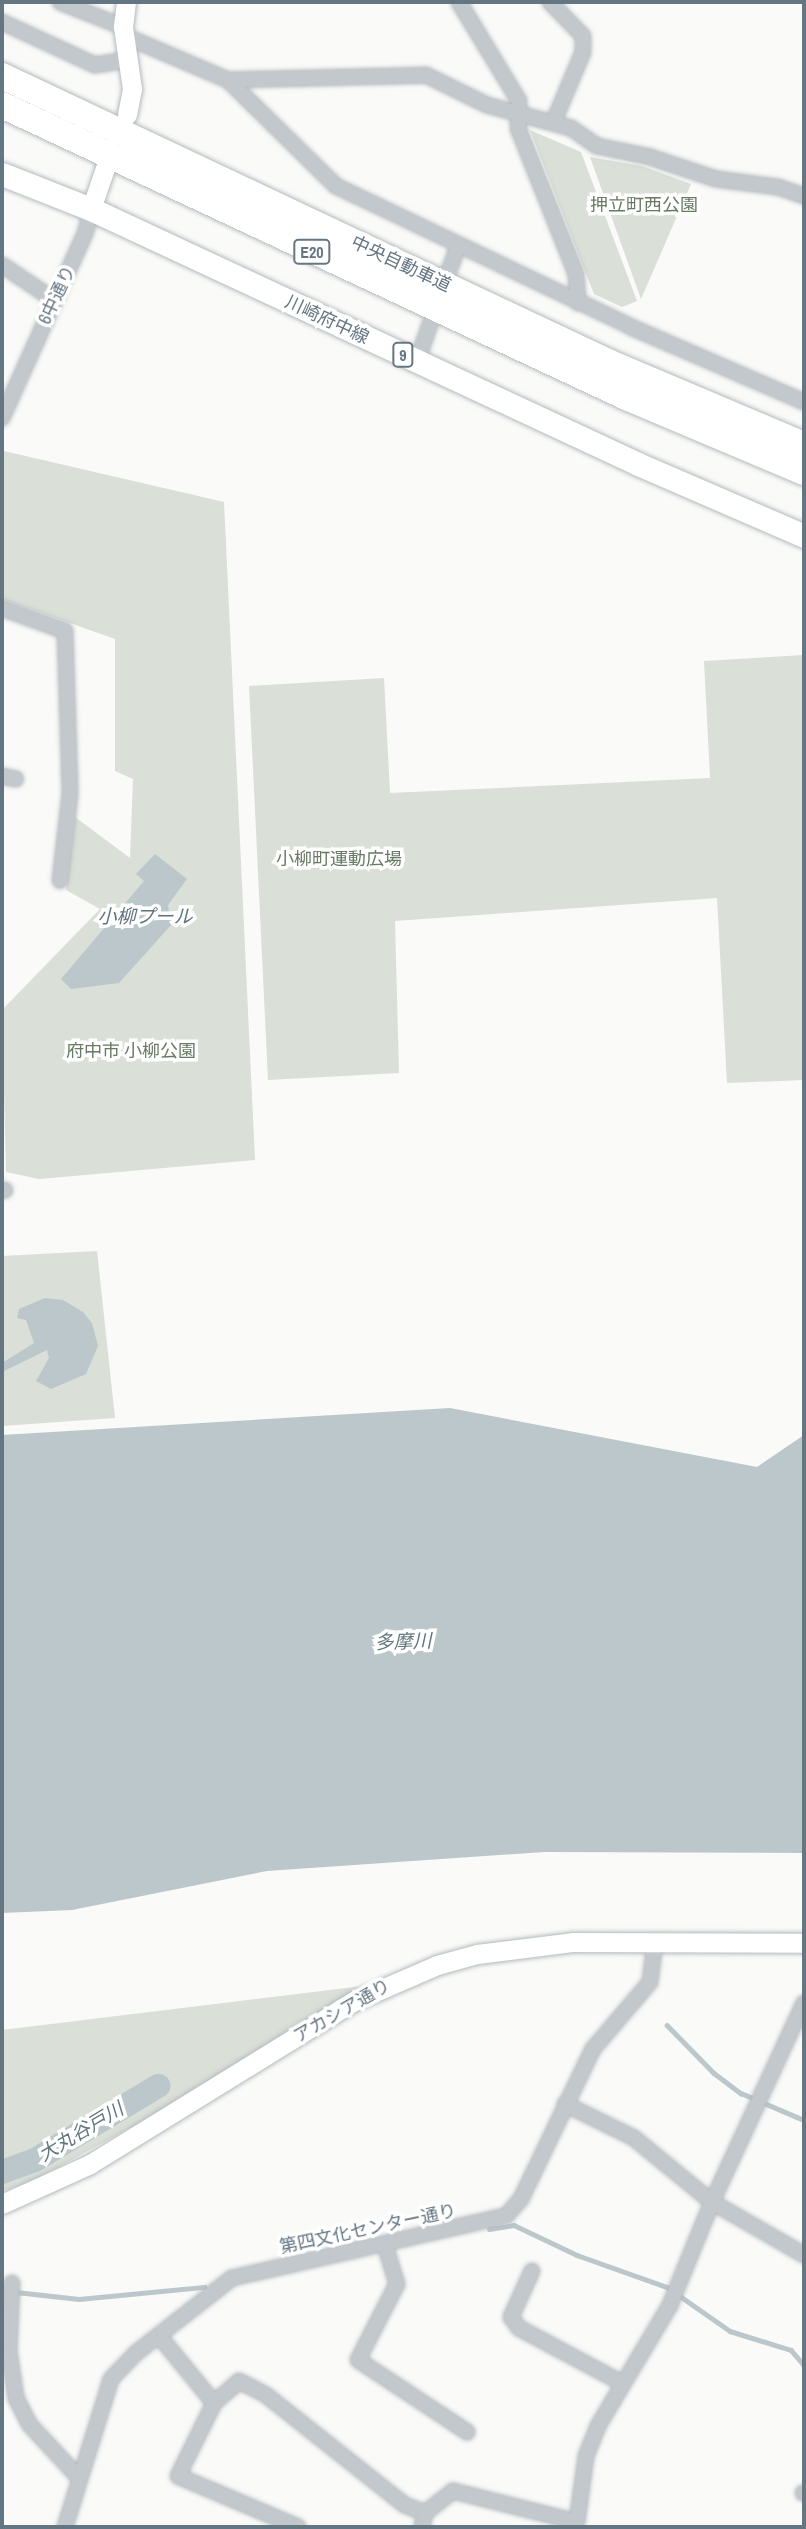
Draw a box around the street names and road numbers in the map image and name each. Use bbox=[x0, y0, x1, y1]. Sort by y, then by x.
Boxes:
street label: 中央自動車道 bbox=[347, 231, 455, 297]
road number: E20 bbox=[293, 240, 331, 264]
street label: 6中通り bbox=[34, 262, 80, 328]
street label: 川崎府中線 bbox=[282, 291, 372, 349]
road number: 9 bbox=[391, 342, 415, 368]
street label: アカシア通り bbox=[290, 1975, 394, 2047]
street label: 第四文化センター通り bbox=[278, 2200, 458, 2258]

